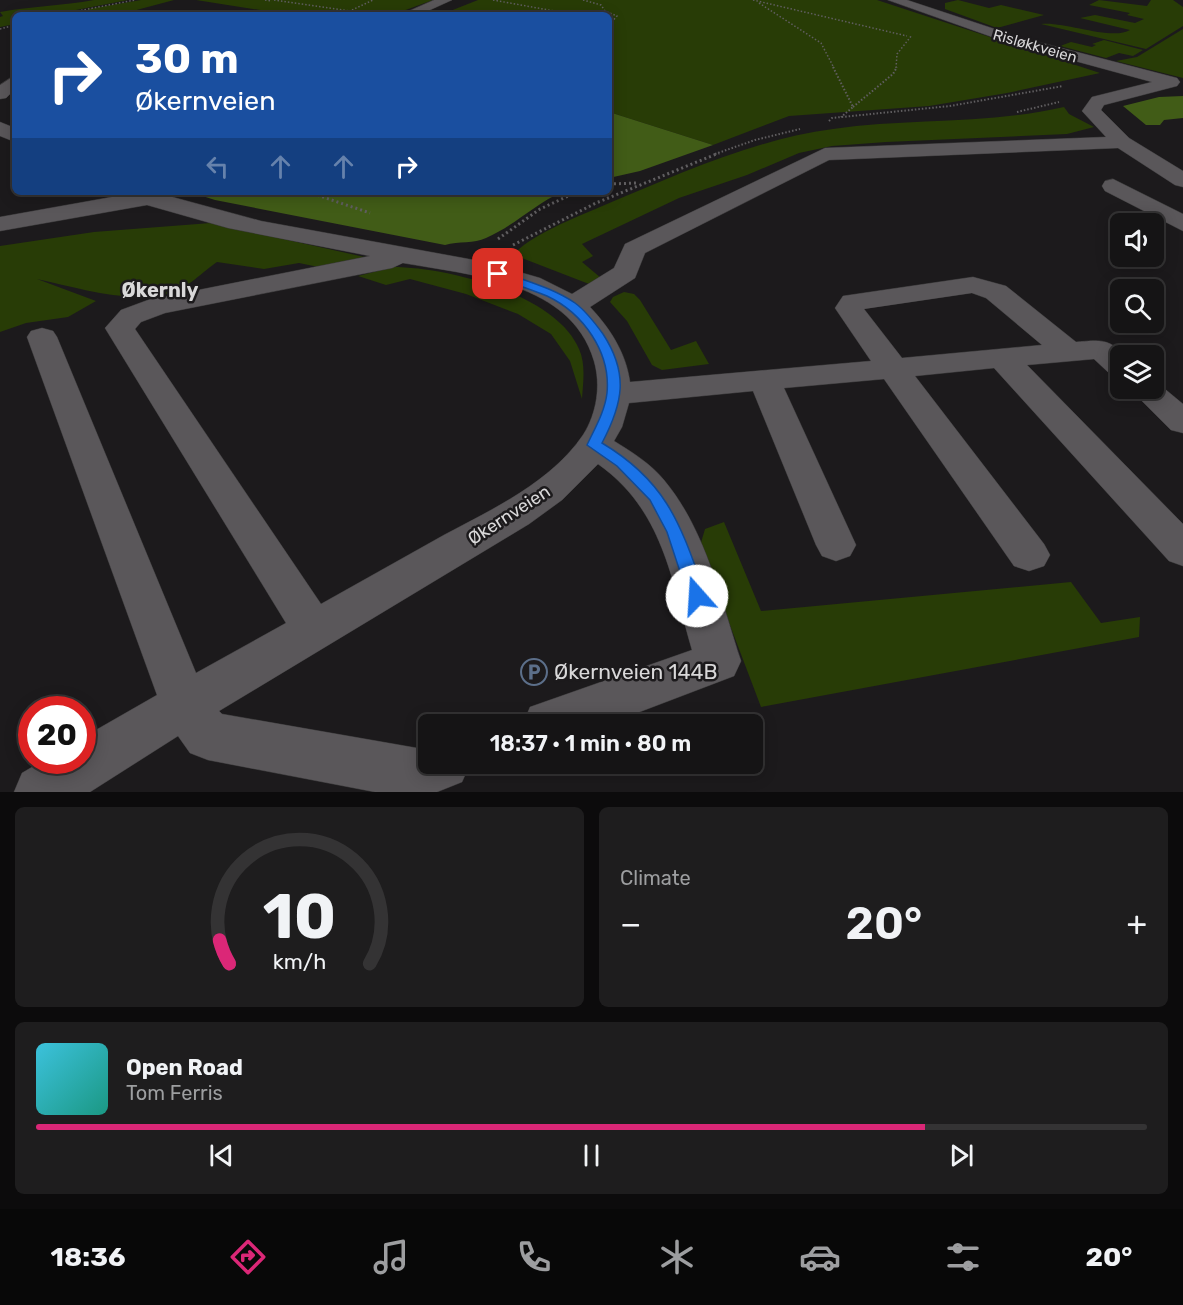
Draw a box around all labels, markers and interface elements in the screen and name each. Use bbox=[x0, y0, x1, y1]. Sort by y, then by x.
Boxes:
street label: Risløkkveien bbox=[991, 25, 1079, 67]
text: 30 m bbox=[135, 34, 239, 84]
icon: right bbox=[36, 36, 114, 114]
text: Økernveien bbox=[135, 85, 276, 117]
icon: left bbox=[201, 150, 234, 183]
icon: ahead bbox=[264, 150, 297, 183]
icon: ahead bbox=[327, 150, 360, 183]
icon: right bbox=[390, 150, 423, 183]
map controls bbox=[1110, 213, 1164, 399]
button: sound bbox=[1110, 213, 1164, 267]
pin bbox=[472, 248, 523, 299]
icon: arrive bbox=[481, 257, 514, 290]
district label: Økernly bbox=[122, 278, 199, 302]
button: search bbox=[1110, 279, 1164, 333]
button: layers bbox=[1110, 345, 1164, 399]
street label: Økernveien bbox=[464, 480, 554, 550]
position arrow bbox=[665, 564, 729, 628]
parking icon: Økernveien 144B bbox=[519, 657, 549, 687]
place label: Økernveien 144B bbox=[554, 659, 718, 684]
speed limit sign: 20 bbox=[18, 696, 96, 774]
text: 18:37 · 1 min · 80 m bbox=[490, 730, 691, 757]
text: Climate bbox=[620, 866, 691, 890]
text: 10 bbox=[263, 880, 336, 954]
text: 20° bbox=[846, 897, 922, 950]
text: − bbox=[620, 904, 641, 943]
text: + bbox=[1126, 904, 1147, 943]
text: km/h bbox=[273, 949, 326, 974]
text: Open Road bbox=[126, 1054, 243, 1081]
text: Tom Ferris bbox=[126, 1081, 223, 1105]
icon: previous bbox=[205, 1139, 238, 1172]
icon: pause bbox=[575, 1139, 608, 1172]
icon: next bbox=[945, 1139, 978, 1172]
icon: directions bbox=[227, 1236, 269, 1278]
icon: music bbox=[370, 1236, 412, 1278]
icon: phone bbox=[513, 1236, 555, 1278]
icon: climate bbox=[656, 1236, 698, 1278]
icon: car bbox=[799, 1236, 841, 1278]
icon: filters bbox=[942, 1236, 984, 1278]
text: 18:36 bbox=[51, 1241, 126, 1273]
text: 20° bbox=[1085, 1241, 1132, 1273]

